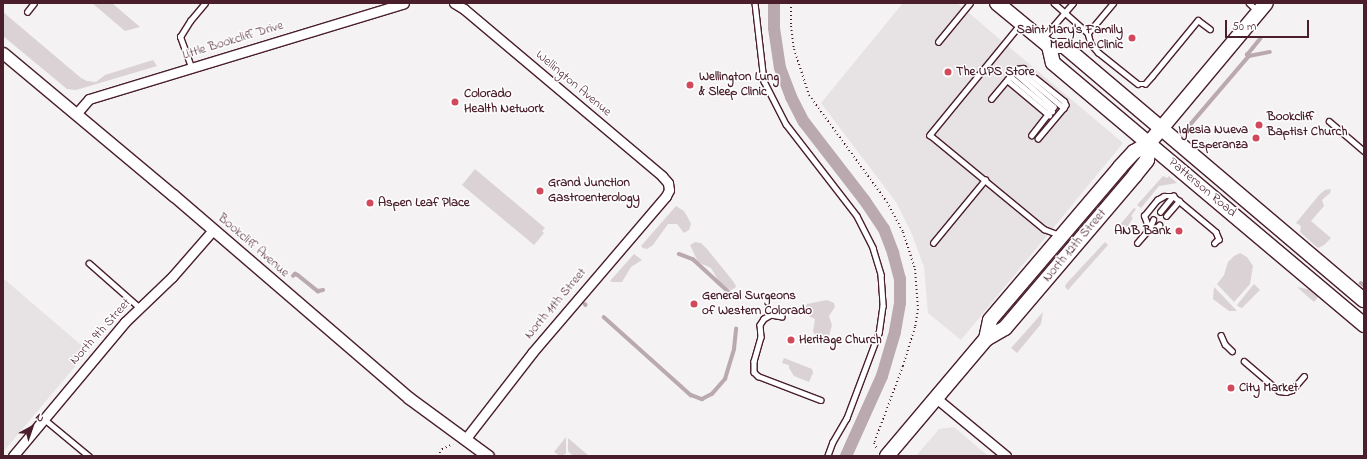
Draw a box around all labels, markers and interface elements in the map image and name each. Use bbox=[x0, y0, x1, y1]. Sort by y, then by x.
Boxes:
scale bar bbox=[1227, 12, 1311, 38]
street label: Little Bookcliff Drive bbox=[181, 18, 285, 64]
text: 50 m bbox=[1232, 18, 1256, 36]
place label: Saint Mary's Family Medicine Clinic bbox=[1017, 23, 1123, 54]
marker: Saint Mary's Family Medicine Clinic bbox=[1126, 32, 1138, 44]
street label: Wellington Avenue bbox=[532, 48, 614, 120]
place label: The UPS Store bbox=[956, 64, 1035, 80]
marker: The UPS Store bbox=[943, 67, 953, 77]
place label: Wellington Lung & Sleep Clinic bbox=[699, 70, 779, 101]
marker: Wellington Lung & Sleep Clinic bbox=[684, 79, 696, 91]
place label: Colorado Health Network bbox=[464, 87, 544, 118]
marker: Colorado Health Network bbox=[449, 96, 461, 108]
place label: Bookcliff Baptist Church bbox=[1267, 110, 1347, 141]
marker: Bookcliff Baptist Church bbox=[1254, 120, 1264, 130]
place label: Iglesia Nueva Esperanza bbox=[1178, 123, 1248, 154]
marker: Iglesia Nueva Esperanza bbox=[1251, 133, 1261, 143]
street label: Patterson Road bbox=[1165, 155, 1239, 221]
place label: Grand Junction Gastroenterology bbox=[548, 176, 640, 207]
marker: Grand Junction Gastroenterology bbox=[535, 186, 545, 196]
place label: Aspen Leaf Place bbox=[378, 195, 470, 211]
marker: Aspen Leaf Place bbox=[365, 198, 375, 208]
street label: North 12th Street bbox=[1040, 206, 1110, 286]
street label: Bookcliff Avenue bbox=[214, 211, 292, 281]
place label: ANB Bank bbox=[1114, 223, 1171, 239]
marker: ANB Bank bbox=[1174, 226, 1184, 236]
street label: North 11th Street bbox=[522, 265, 590, 343]
place label: General Surgeons of Western Colorado bbox=[702, 289, 812, 320]
street label: North 9th Street bbox=[67, 296, 135, 368]
marker: General Surgeons of Western Colorado bbox=[689, 299, 699, 309]
place label: Heritage Church bbox=[799, 332, 882, 348]
marker: Heritage Church bbox=[786, 335, 796, 345]
place label: City Market bbox=[1239, 380, 1298, 396]
marker: City Market bbox=[1226, 383, 1236, 393]
north arrow bbox=[12, 407, 52, 447]
text: N bbox=[32, 409, 48, 426]

